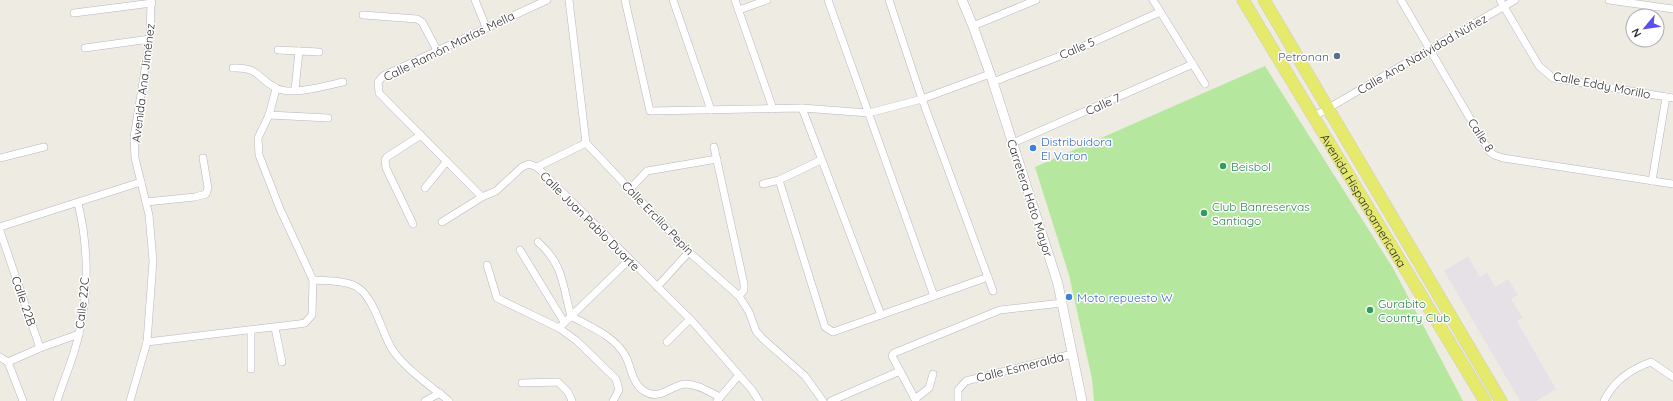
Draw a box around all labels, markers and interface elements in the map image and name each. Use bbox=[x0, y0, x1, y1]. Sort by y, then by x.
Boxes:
street label: Calle Ramón Matías Mella bbox=[381, 8, 517, 84]
north arrow bbox=[1625, 8, 1665, 48]
street label: Calle Ana Natividad Núñez bbox=[1354, 11, 1490, 97]
street label: Avenida Ana Jiménez bbox=[128, 22, 158, 143]
text: N bbox=[1628, 26, 1644, 40]
street label: Calle 5 bbox=[1057, 34, 1097, 62]
place label: Petronan bbox=[1278, 49, 1329, 64]
marker: Petronan bbox=[1332, 51, 1342, 61]
street label: Calle Eddy Morillo bbox=[1552, 68, 1652, 102]
street label: Calle 7 bbox=[1083, 90, 1123, 118]
street label: Calle 8 bbox=[1465, 115, 1497, 155]
street label: Avenida Hispanoamericana bbox=[1318, 131, 1410, 270]
place label: Distribuidora El Varon bbox=[1041, 134, 1112, 163]
street label: Carretera Hato Mayor bbox=[1004, 137, 1056, 259]
marker: Distribuidora El Varon bbox=[1028, 143, 1038, 153]
place label: Beisbol bbox=[1231, 159, 1271, 174]
marker: Beisbol bbox=[1218, 161, 1228, 171]
street label: Calle Juan Pablo Duarte bbox=[537, 168, 643, 274]
street label: Calle Ercilia Pepín bbox=[619, 178, 697, 258]
place label: Club Banreservas Santiago bbox=[1212, 199, 1310, 228]
marker: Club Banreservas Santiago bbox=[1199, 208, 1209, 218]
street label: Calle 22B bbox=[8, 274, 40, 328]
street label: Calle 22C bbox=[72, 276, 92, 329]
place label: Moto repuesto W bbox=[1077, 290, 1173, 305]
marker: Moto repuesto W bbox=[1064, 292, 1074, 302]
place label: Gurabito Country Club bbox=[1378, 296, 1450, 325]
marker: Gurabito Country Club bbox=[1365, 305, 1375, 315]
street label: Calle Esmeralda bbox=[975, 349, 1065, 385]

